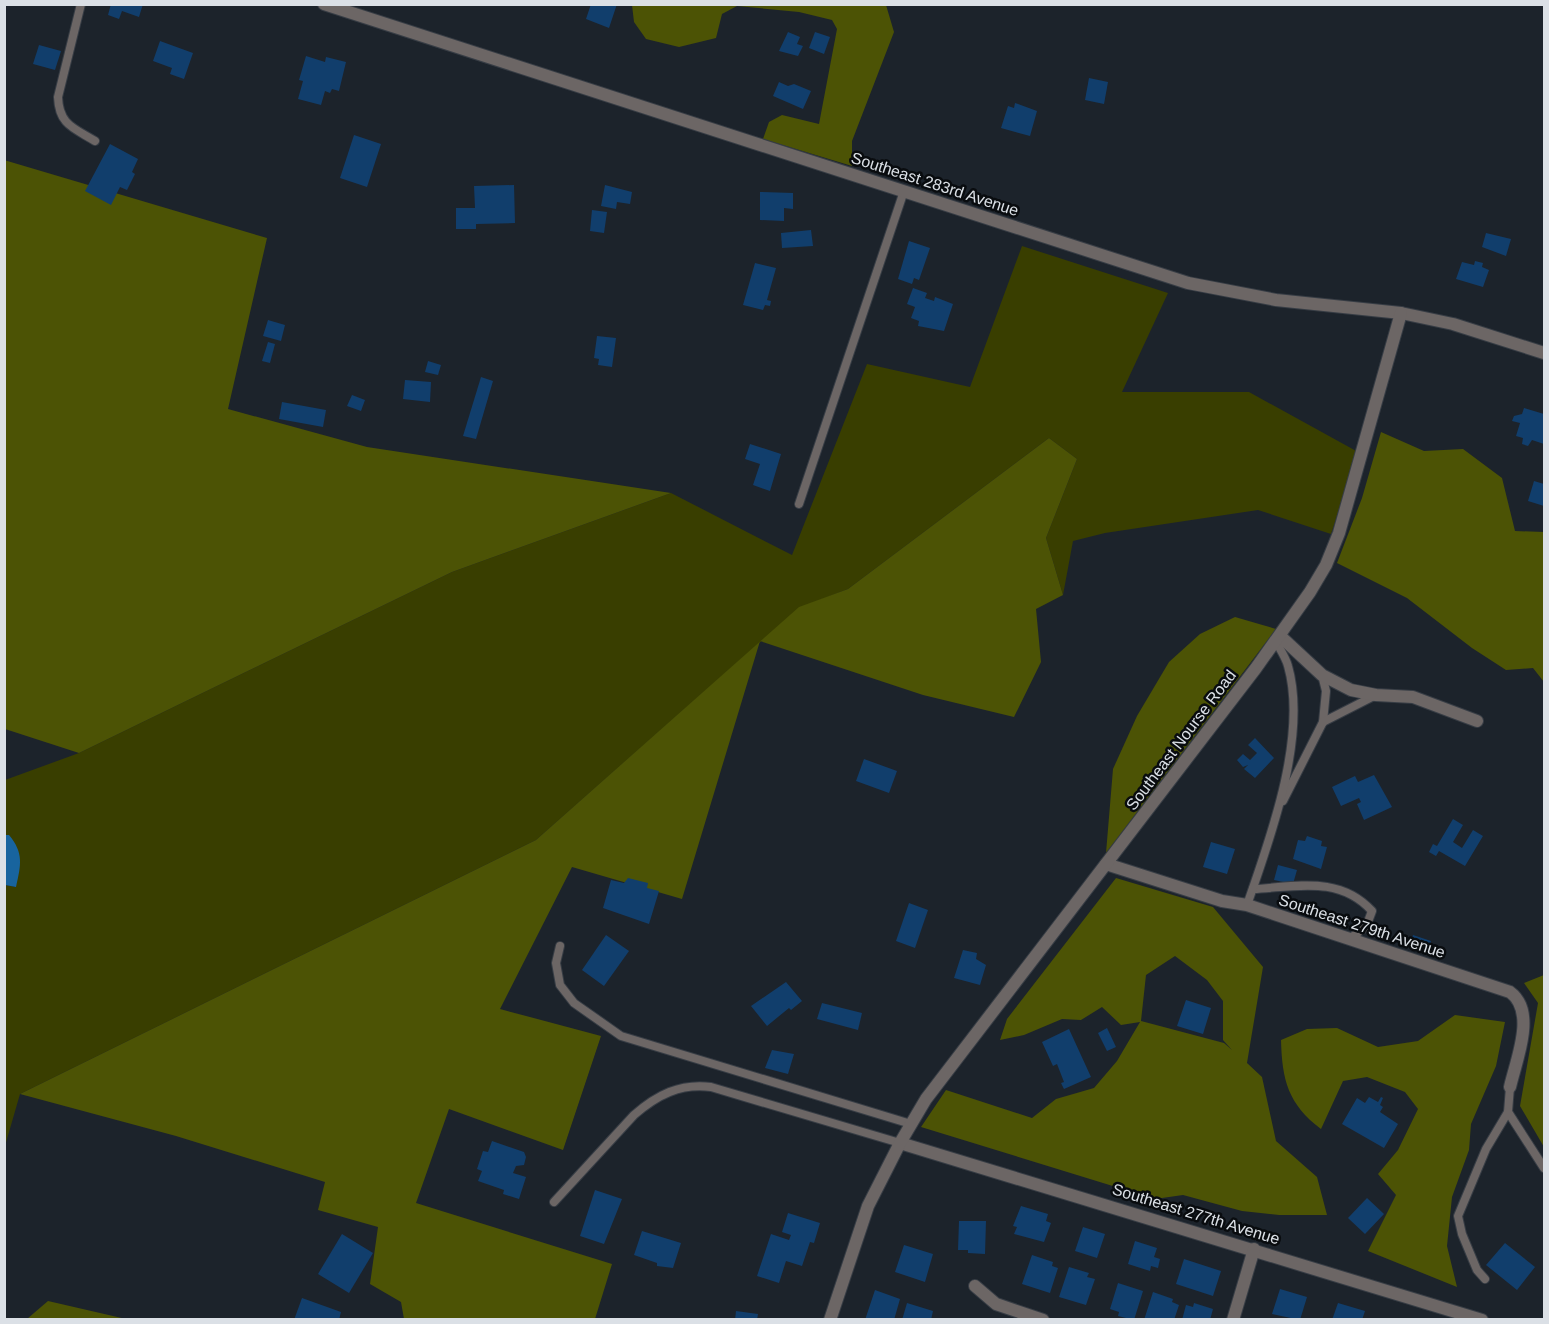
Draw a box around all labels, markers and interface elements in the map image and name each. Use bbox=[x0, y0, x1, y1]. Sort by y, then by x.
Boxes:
street label: Southeast 283rd Avenue bbox=[849, 149, 1021, 219]
street label: Southeast Nourse Road bbox=[1123, 667, 1239, 813]
street label: Southeast 279th Avenue bbox=[1277, 891, 1448, 961]
street label: Southeast 277th Avenue bbox=[1110, 1180, 1282, 1248]

